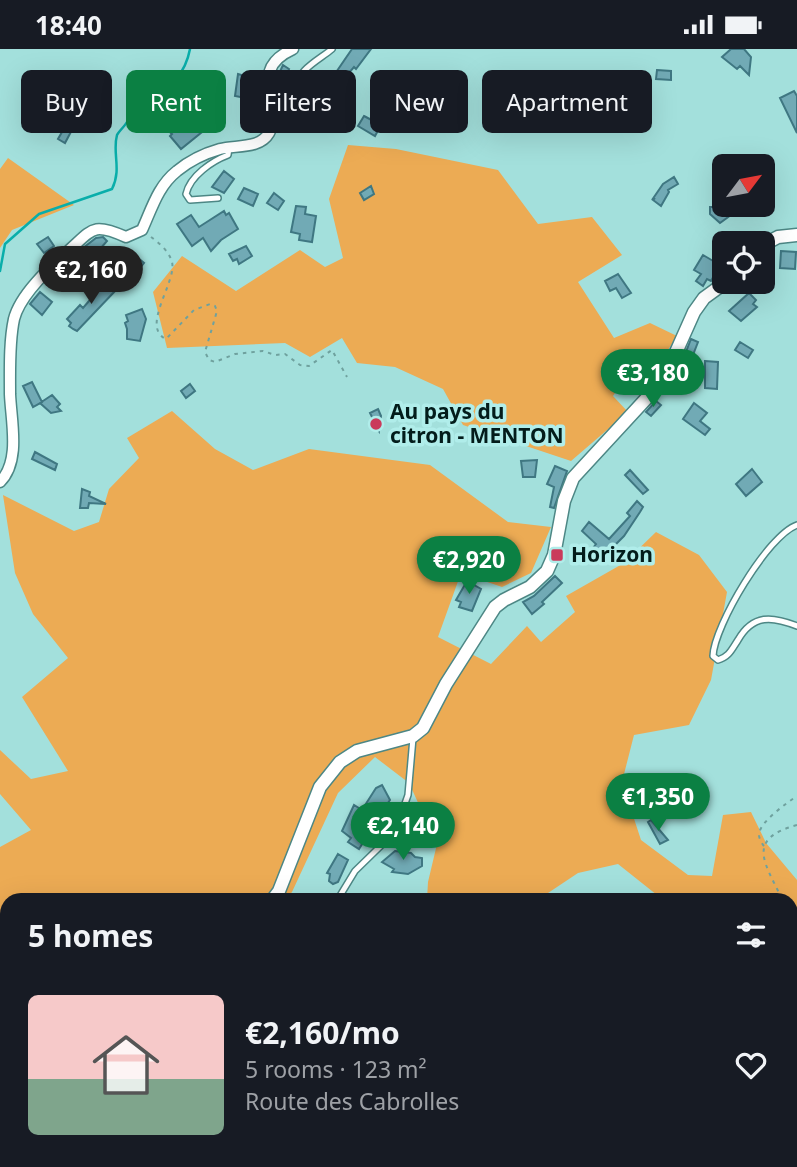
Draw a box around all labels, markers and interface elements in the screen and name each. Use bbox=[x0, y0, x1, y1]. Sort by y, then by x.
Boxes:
text: 18:40 bbox=[35, 7, 102, 43]
chip: Buy bbox=[21, 70, 112, 133]
chip: Rent bbox=[126, 70, 226, 133]
chip: Filters bbox=[240, 70, 356, 133]
chip: New bbox=[370, 70, 468, 133]
chip: Apartment bbox=[482, 70, 652, 133]
north arrow bbox=[712, 154, 775, 217]
map controls bbox=[712, 154, 775, 294]
button: locate bbox=[712, 231, 775, 294]
pin: €2,160 bbox=[34, 247, 148, 306]
text: €2,160 bbox=[55, 253, 127, 285]
pin: €3,180 bbox=[596, 349, 710, 409]
text: €3,180 bbox=[617, 356, 689, 388]
place label: Au pays du citron - MENTON bbox=[390, 397, 564, 449]
marker: Au pays du citron - MENTON bbox=[368, 416, 384, 432]
pin: €2,920 bbox=[412, 537, 526, 596]
place label: Horizon bbox=[571, 540, 653, 568]
text: €2,920 bbox=[433, 543, 505, 575]
marker: Horizon bbox=[549, 547, 565, 563]
pin: €1,350 bbox=[601, 773, 715, 833]
text: €1,350 bbox=[622, 780, 694, 812]
pin: €2,140 bbox=[346, 803, 460, 862]
text: €2,140 bbox=[367, 809, 439, 841]
text: 5 homes bbox=[28, 915, 153, 956]
icon: filters bbox=[732, 916, 770, 954]
text: €2,160/mo bbox=[245, 1012, 400, 1053]
icon: home bbox=[84, 1023, 168, 1107]
icon: heart bbox=[732, 1046, 770, 1084]
text: 5 rooms · 123 m² bbox=[245, 1053, 427, 1085]
text: Route des Cabrolles bbox=[245, 1085, 459, 1117]

